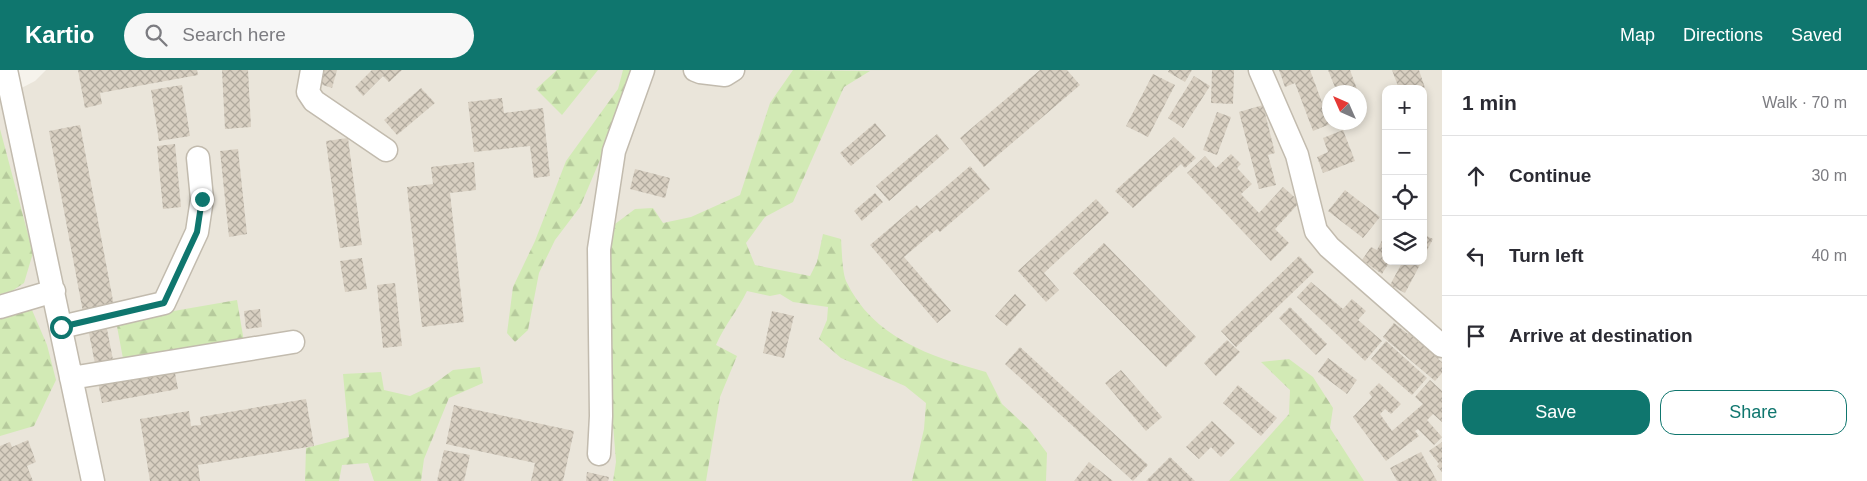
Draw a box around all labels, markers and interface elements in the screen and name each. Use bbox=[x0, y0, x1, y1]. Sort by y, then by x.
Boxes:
search box bbox=[124, 13, 474, 58]
text: Kartio bbox=[25, 21, 94, 48]
icon: search bbox=[142, 21, 170, 49]
text: Search here bbox=[182, 24, 286, 45]
text: Map bbox=[1620, 25, 1655, 45]
text: Directions bbox=[1683, 25, 1763, 45]
text: Saved bbox=[1791, 25, 1842, 45]
north arrow bbox=[1322, 85, 1367, 130]
map controls bbox=[1382, 85, 1427, 265]
button: + bbox=[1382, 85, 1427, 130]
text: 1 min bbox=[1462, 91, 1517, 114]
text: Walk · 70 m bbox=[1762, 94, 1847, 111]
button: − bbox=[1382, 130, 1427, 175]
icon: ahead bbox=[1462, 162, 1490, 190]
text: Continue bbox=[1509, 165, 1591, 186]
text: 30 m bbox=[1811, 167, 1847, 184]
button: locate bbox=[1382, 175, 1427, 220]
route end bbox=[191, 188, 214, 211]
button: layers bbox=[1382, 220, 1427, 265]
icon: left bbox=[1462, 242, 1490, 270]
text: Turn left bbox=[1509, 245, 1584, 266]
text: 40 m bbox=[1811, 247, 1847, 264]
route start bbox=[50, 316, 73, 339]
icon: arrive bbox=[1462, 322, 1490, 350]
text: Arrive at destination bbox=[1509, 325, 1693, 346]
button: Save bbox=[1462, 390, 1650, 435]
button: Share bbox=[1660, 390, 1847, 435]

